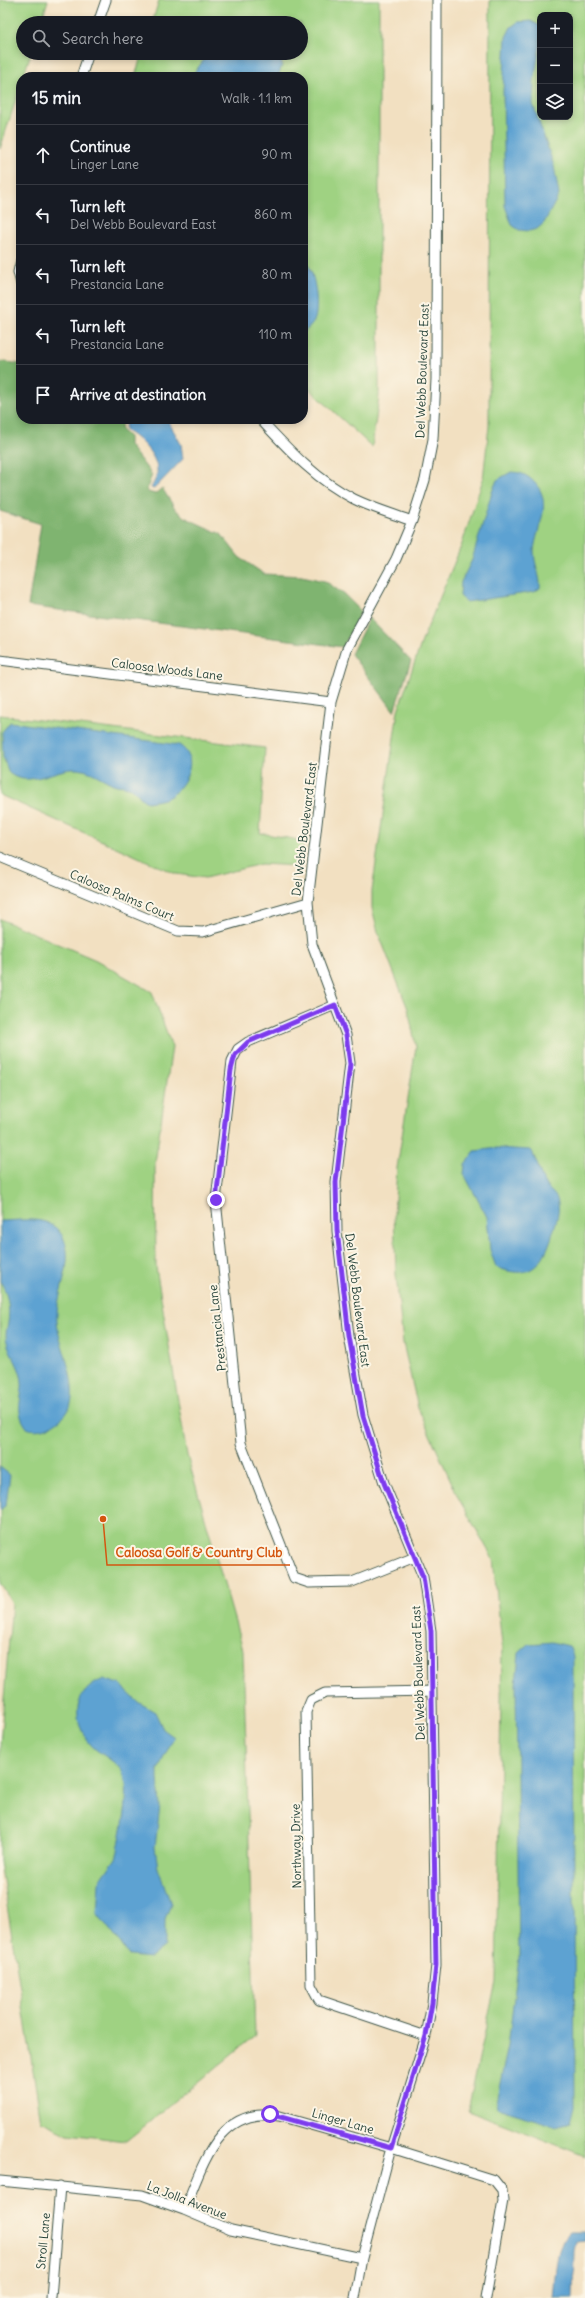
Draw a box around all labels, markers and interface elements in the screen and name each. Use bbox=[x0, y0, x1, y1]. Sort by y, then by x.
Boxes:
map controls bbox=[537, 12, 573, 120]
button: + bbox=[537, 12, 573, 48]
search box bbox=[16, 16, 308, 60]
icon: search bbox=[30, 27, 52, 49]
text: Search here bbox=[62, 29, 143, 48]
button: − bbox=[537, 48, 573, 84]
button: layers bbox=[537, 84, 573, 120]
text: 15 min bbox=[32, 87, 81, 109]
text: Walk · 1.1 km bbox=[221, 90, 292, 107]
text: Continue bbox=[70, 137, 131, 156]
icon: ahead bbox=[32, 144, 54, 166]
text: 90 m bbox=[261, 146, 292, 163]
text: Linger Lane bbox=[70, 156, 139, 173]
text: Turn left bbox=[70, 197, 125, 216]
icon: left bbox=[32, 204, 54, 226]
text: 860 m bbox=[254, 206, 292, 223]
text: Del Webb Boulevard East bbox=[70, 216, 216, 233]
text: Turn left bbox=[70, 257, 125, 276]
icon: left bbox=[32, 264, 54, 286]
text: 80 m bbox=[261, 266, 292, 283]
text: Prestancia Lane bbox=[70, 276, 164, 293]
street label: Del Webb Boulevard East bbox=[412, 303, 432, 439]
text: Turn left bbox=[70, 317, 125, 336]
icon: left bbox=[32, 324, 54, 346]
text: 110 m bbox=[259, 326, 292, 343]
text: Prestancia Lane bbox=[70, 336, 164, 353]
icon: arrive bbox=[32, 384, 54, 406]
text: Arrive at destination bbox=[70, 385, 206, 404]
street label: Caloosa Woods Lane bbox=[110, 655, 224, 683]
street label: Del Webb Boulevard East bbox=[288, 761, 320, 897]
street label: Caloosa Palms Court bbox=[68, 866, 176, 924]
route end bbox=[207, 1191, 225, 1209]
street label: Del Webb Boulevard East bbox=[342, 1232, 374, 1368]
street label: Prestancia Lane bbox=[205, 1284, 229, 1372]
callout: Caloosa Golf & Country Club bbox=[107, 1540, 290, 1565]
text: Caloosa Golf & Country Club bbox=[116, 1544, 282, 1561]
street label: Del Webb Boulevard East bbox=[408, 1605, 428, 1741]
street label: Northway Drive bbox=[288, 1803, 304, 1889]
route start bbox=[261, 2105, 279, 2123]
street label: Linger Lane bbox=[310, 2105, 376, 2137]
street label: La Jolla Avenue bbox=[145, 2178, 229, 2222]
street label: Stroll Lane bbox=[33, 2212, 53, 2270]

